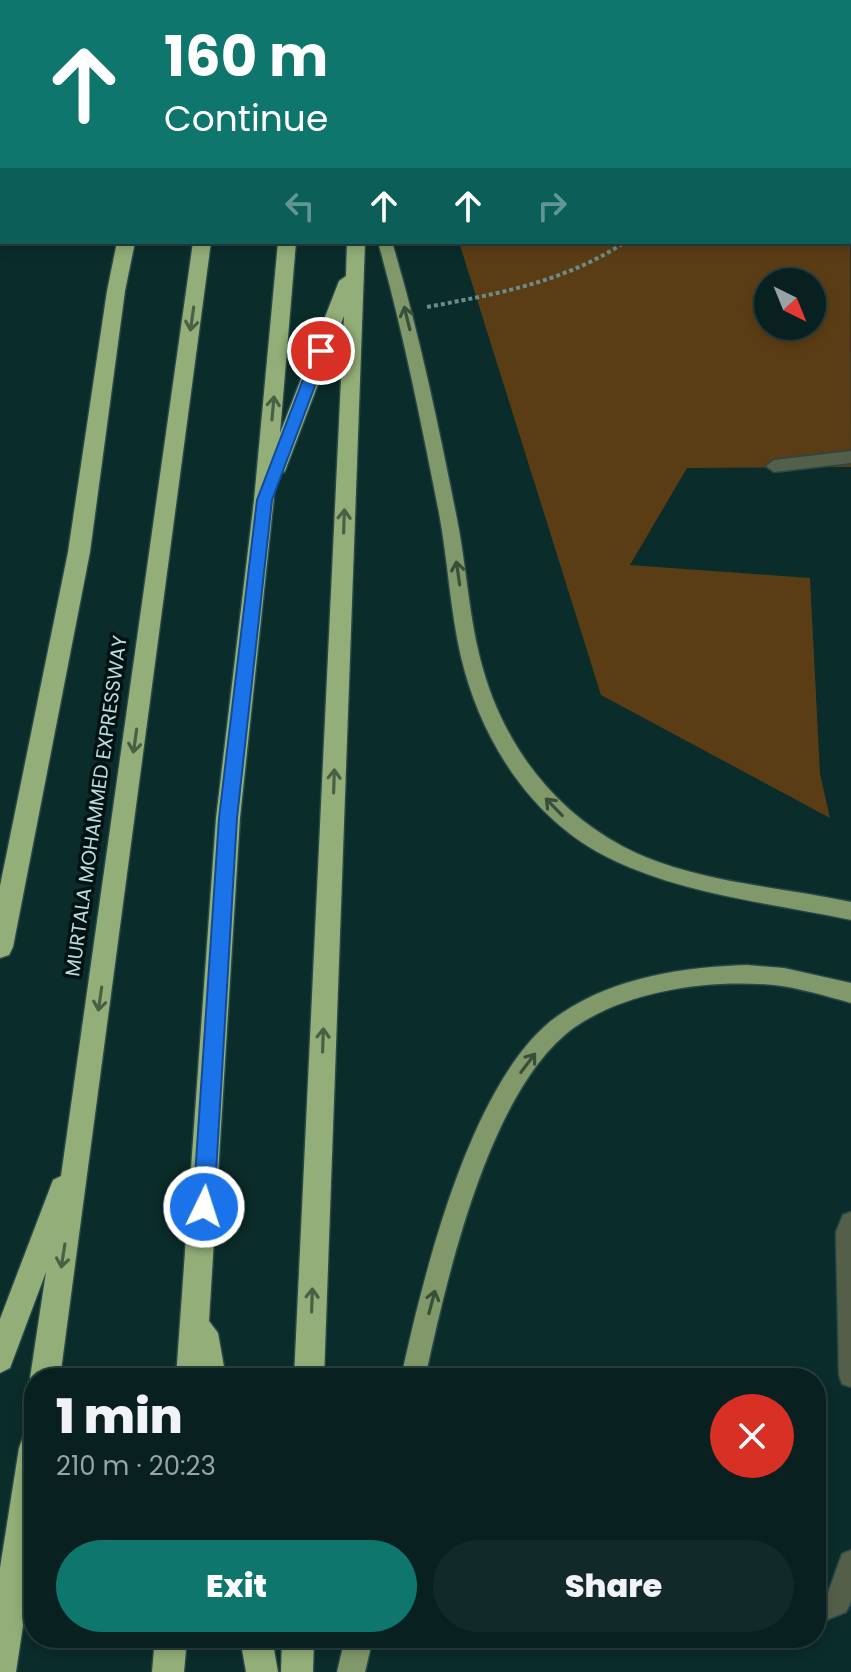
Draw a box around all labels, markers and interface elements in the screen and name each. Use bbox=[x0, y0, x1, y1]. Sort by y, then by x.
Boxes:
text: 160 m bbox=[164, 17, 328, 96]
icon: ahead bbox=[32, 32, 136, 136]
text: Continue bbox=[164, 93, 328, 144]
icon: left bbox=[278, 184, 322, 228]
icon: ahead bbox=[362, 184, 406, 228]
icon: ahead bbox=[446, 184, 490, 228]
icon: right bbox=[530, 184, 574, 228]
north arrow bbox=[754, 268, 826, 340]
map controls bbox=[754, 268, 826, 340]
one-way arrow bbox=[184, 306, 199, 331]
one-way arrow bbox=[398, 306, 413, 331]
pin bbox=[287, 317, 355, 385]
icon: arrive bbox=[299, 329, 343, 373]
one-way arrow bbox=[266, 395, 281, 422]
one-way arrow bbox=[337, 508, 352, 535]
one-way arrow bbox=[449, 561, 464, 586]
street label: MURTALA MOHAMMED EXPRESSWAY bbox=[58, 633, 134, 978]
one-way arrow bbox=[127, 728, 142, 754]
one-way arrow bbox=[326, 768, 341, 794]
one-way arrow bbox=[544, 797, 563, 817]
one-way arrow bbox=[92, 986, 107, 1011]
one-way arrow bbox=[316, 1027, 331, 1054]
one-way arrow bbox=[520, 1053, 536, 1075]
position arrow bbox=[162, 1165, 246, 1249]
one-way arrow bbox=[55, 1243, 70, 1269]
one-way arrow bbox=[305, 1287, 320, 1314]
one-way arrow bbox=[426, 1290, 441, 1316]
text: 1 min bbox=[56, 1383, 183, 1450]
button: close bbox=[710, 1394, 794, 1478]
text: 210 m · 20:23 bbox=[56, 1448, 216, 1484]
button: Exit bbox=[56, 1540, 417, 1632]
button: Share bbox=[433, 1540, 794, 1632]

